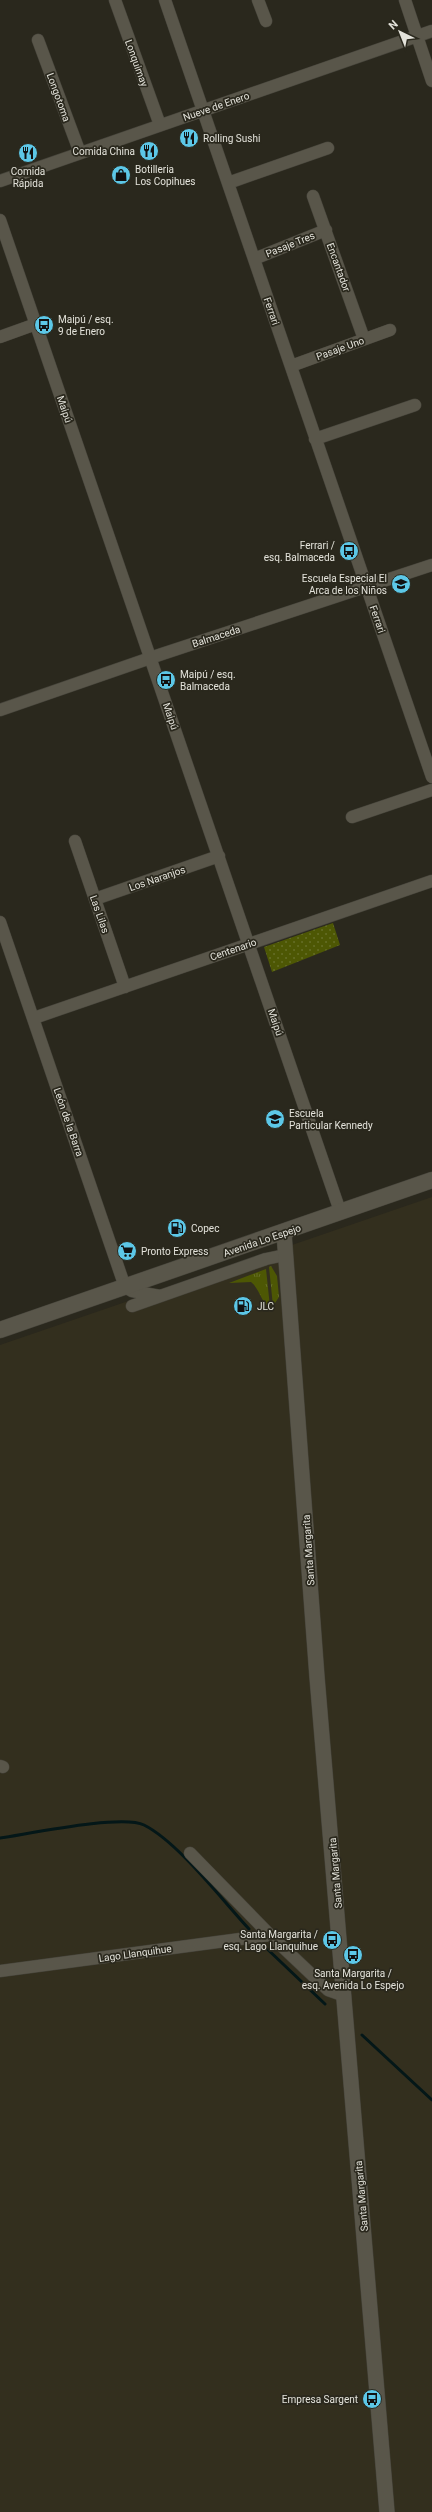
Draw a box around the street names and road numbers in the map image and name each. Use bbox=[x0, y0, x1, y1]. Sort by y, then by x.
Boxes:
street label: Lonquimay bbox=[123, 38, 150, 88]
street label: Longotoma bbox=[45, 71, 72, 123]
street label: Nueve de Enero bbox=[182, 90, 251, 123]
street label: Pasaje Tres bbox=[264, 230, 316, 259]
street label: Encantador bbox=[325, 241, 353, 294]
street label: Ferrari bbox=[262, 296, 281, 326]
street label: Pasaje Uno bbox=[315, 335, 366, 362]
street label: Maipú bbox=[55, 394, 74, 424]
street label: Ferrari bbox=[368, 604, 387, 634]
street label: Balmaceda bbox=[191, 624, 242, 649]
street label: Maipú bbox=[161, 701, 180, 731]
street label: Los Naranjos bbox=[128, 864, 187, 893]
street label: Las Lilas bbox=[88, 894, 111, 935]
street label: Centenario bbox=[208, 936, 258, 963]
street label: Maipú bbox=[266, 1007, 285, 1037]
street label: León de la Barra bbox=[52, 1086, 85, 1158]
street label: Avenida Lo Espejo bbox=[222, 1222, 303, 1259]
street label: Santa Margarita bbox=[301, 1514, 316, 1586]
street label: Santa Margarita bbox=[327, 1837, 344, 1909]
street label: Lago Llanquihue bbox=[98, 1943, 172, 1964]
street label: Santa Margarita bbox=[353, 2160, 370, 2232]

